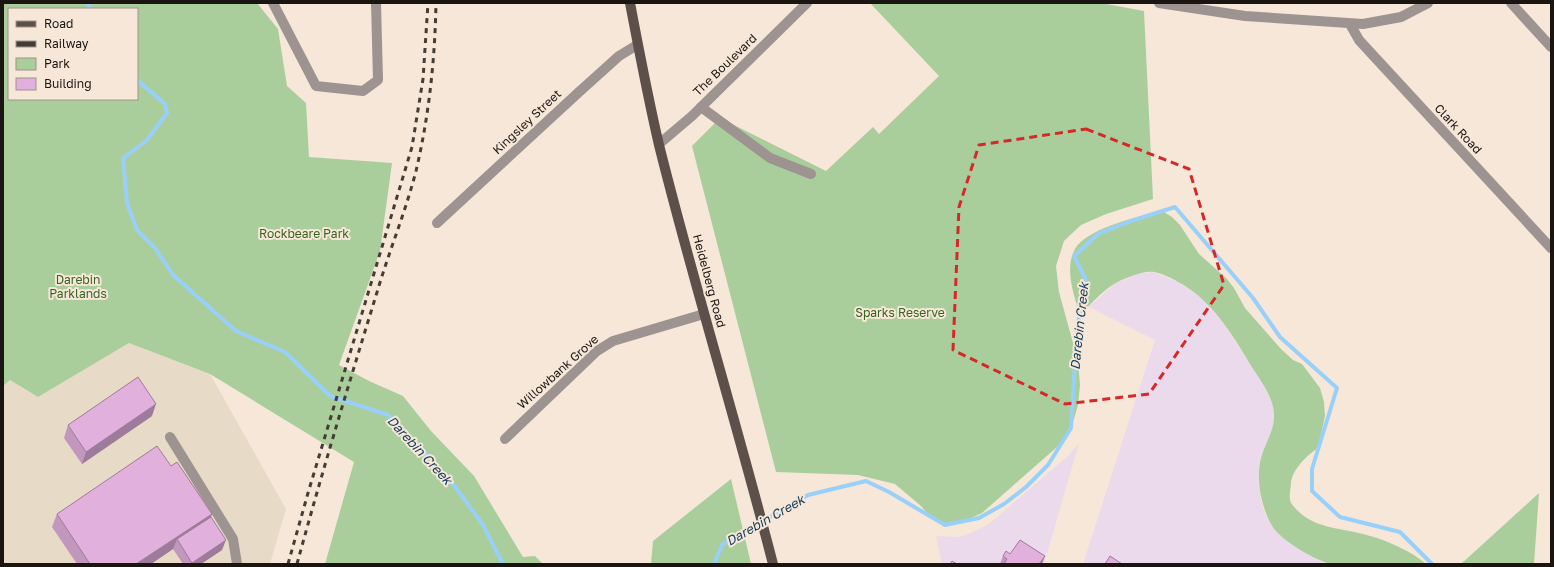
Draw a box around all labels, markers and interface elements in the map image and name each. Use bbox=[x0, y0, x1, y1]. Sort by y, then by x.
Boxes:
legend bbox=[8, 8, 138, 100]
text: Road bbox=[44, 16, 73, 31]
street label: The Boulevard bbox=[690, 30, 760, 99]
text: Railway bbox=[44, 36, 89, 51]
text: Park bbox=[44, 56, 70, 71]
text: Building bbox=[44, 76, 92, 91]
street label: Kingsley Street bbox=[489, 86, 564, 157]
street label: Clark Road bbox=[1432, 101, 1485, 157]
park label: Rockbeare Park bbox=[259, 226, 349, 241]
street label: Heidelberg Road bbox=[690, 232, 729, 329]
park label: Darebin Parklands bbox=[49, 272, 107, 301]
water label: Darebin Creek bbox=[1066, 280, 1092, 371]
park label: Sparks Reserve bbox=[855, 305, 945, 320]
street label: Willowbank Grove bbox=[514, 331, 601, 412]
water label: Darebin Creek bbox=[384, 412, 457, 489]
water label: Darebin Creek bbox=[723, 490, 808, 549]

